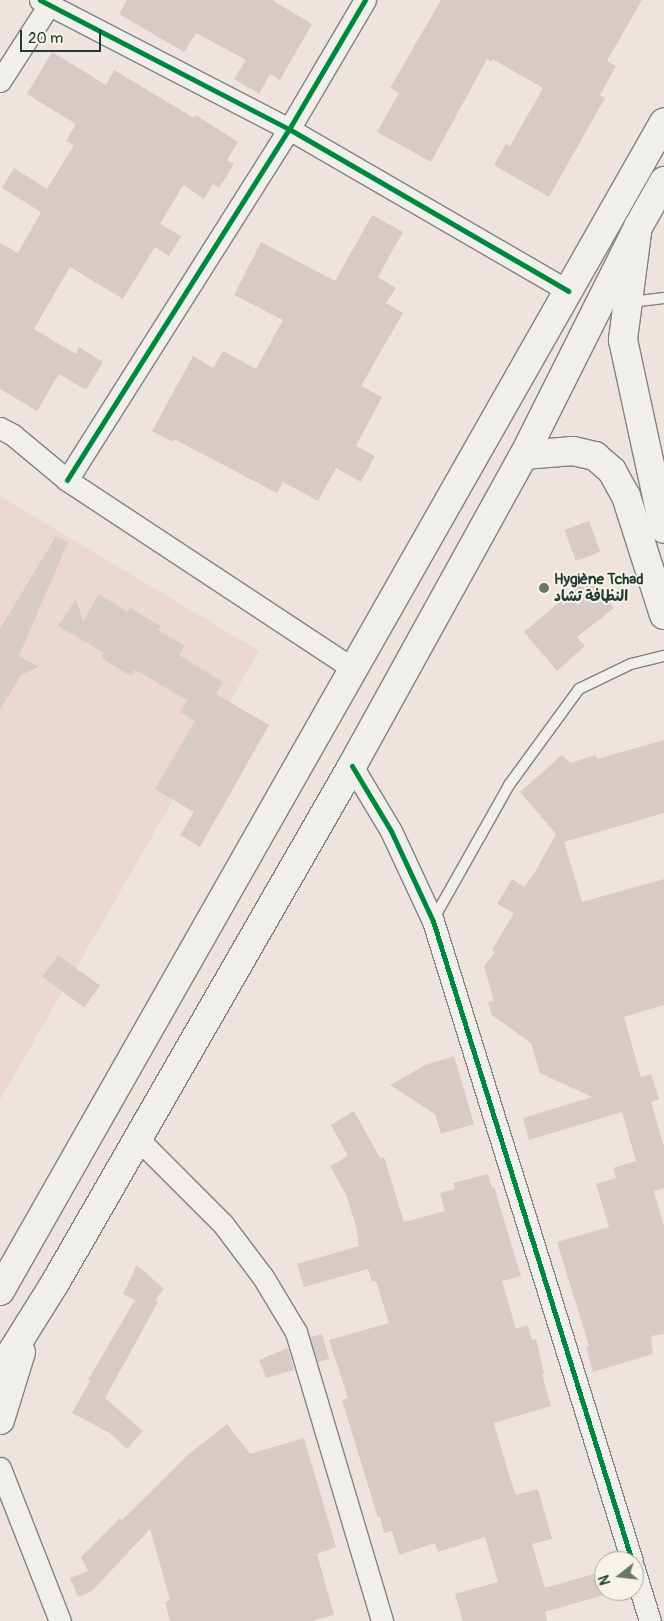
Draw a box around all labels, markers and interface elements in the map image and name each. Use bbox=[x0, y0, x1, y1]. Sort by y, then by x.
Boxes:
scale bar bbox=[22, 20, 104, 52]
text: 20 m bbox=[28, 29, 63, 48]
place label: Hygiène Tchad النظافة تشاد bbox=[554, 570, 644, 605]
marker: Hygiène Tchad النظافة تشاد bbox=[538, 582, 550, 594]
north arrow bbox=[594, 1551, 644, 1601]
text: N bbox=[596, 1573, 615, 1587]

